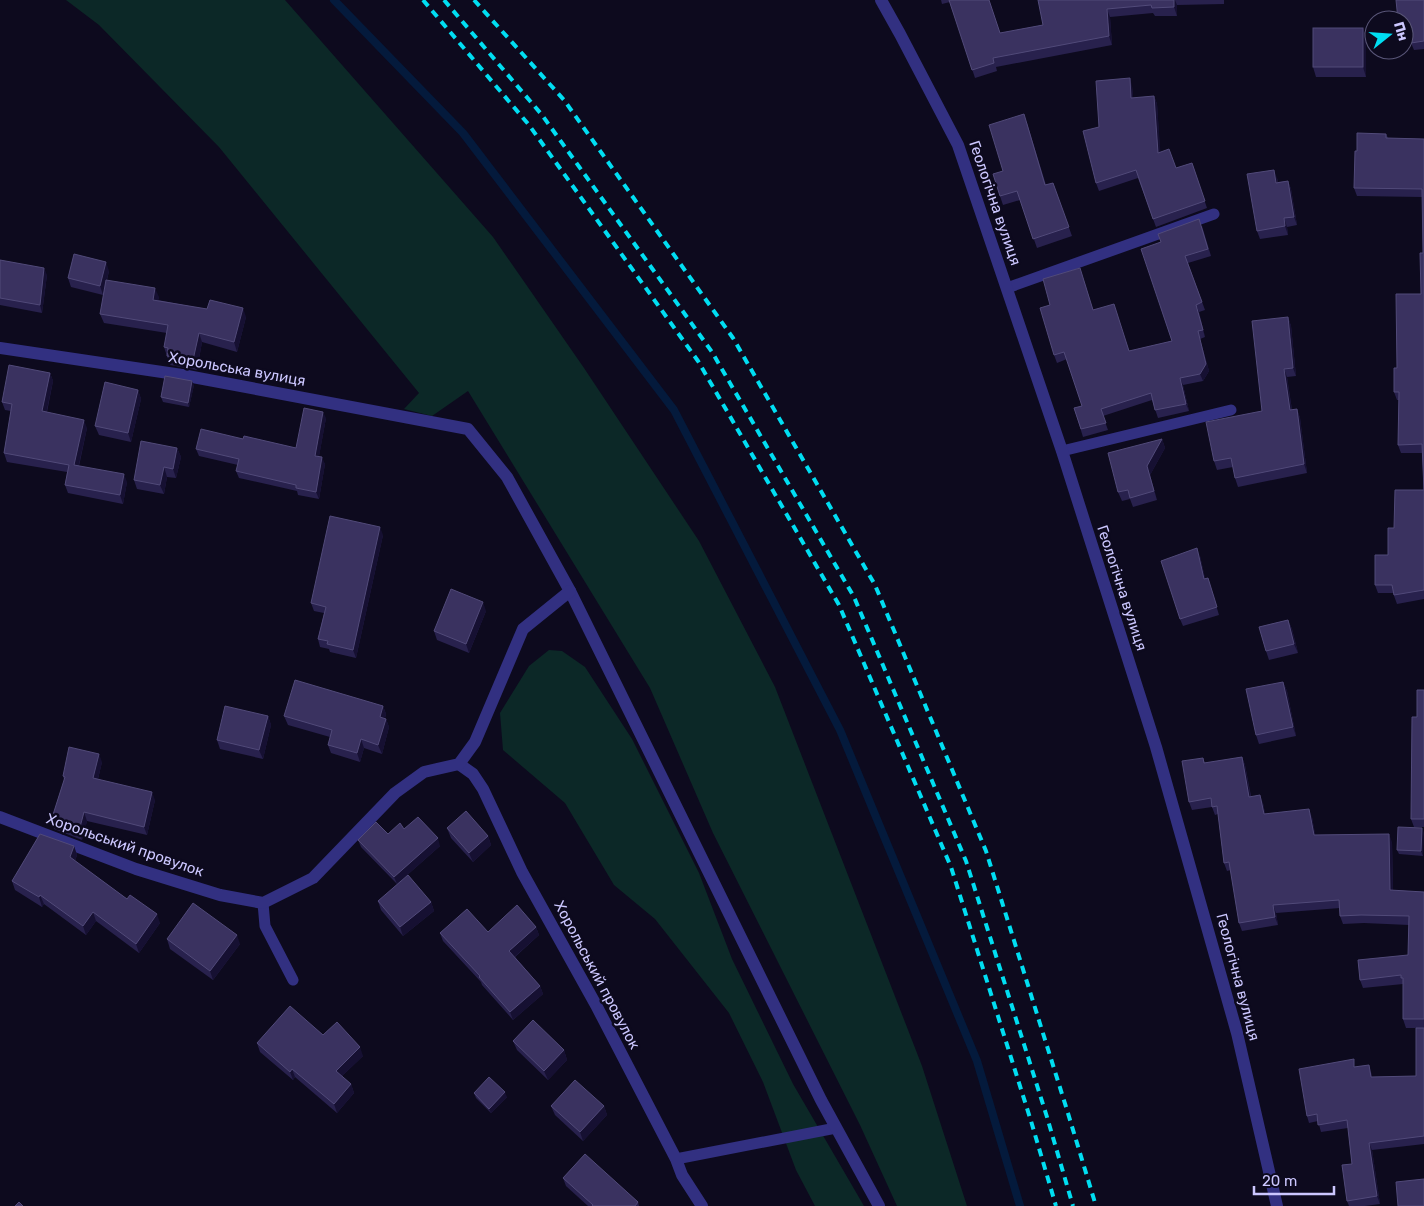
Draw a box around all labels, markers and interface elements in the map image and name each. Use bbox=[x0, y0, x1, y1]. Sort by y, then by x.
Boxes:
north arrow bbox=[1364, 10, 1414, 60]
text: Пн bbox=[1390, 20, 1412, 43]
street label: Геологічна вулиця bbox=[965, 138, 1025, 268]
street label: Хорольська вулиця bbox=[167, 348, 307, 390]
street label: Геологічна вулиця bbox=[1093, 523, 1151, 653]
street label: Хорольський провулок bbox=[44, 810, 206, 880]
street label: Хорольський провулок bbox=[550, 898, 644, 1052]
street label: Геологічна вулиця bbox=[1212, 911, 1264, 1043]
scale bar bbox=[1254, 1164, 1334, 1196]
text: 20 m bbox=[1262, 1172, 1297, 1190]

